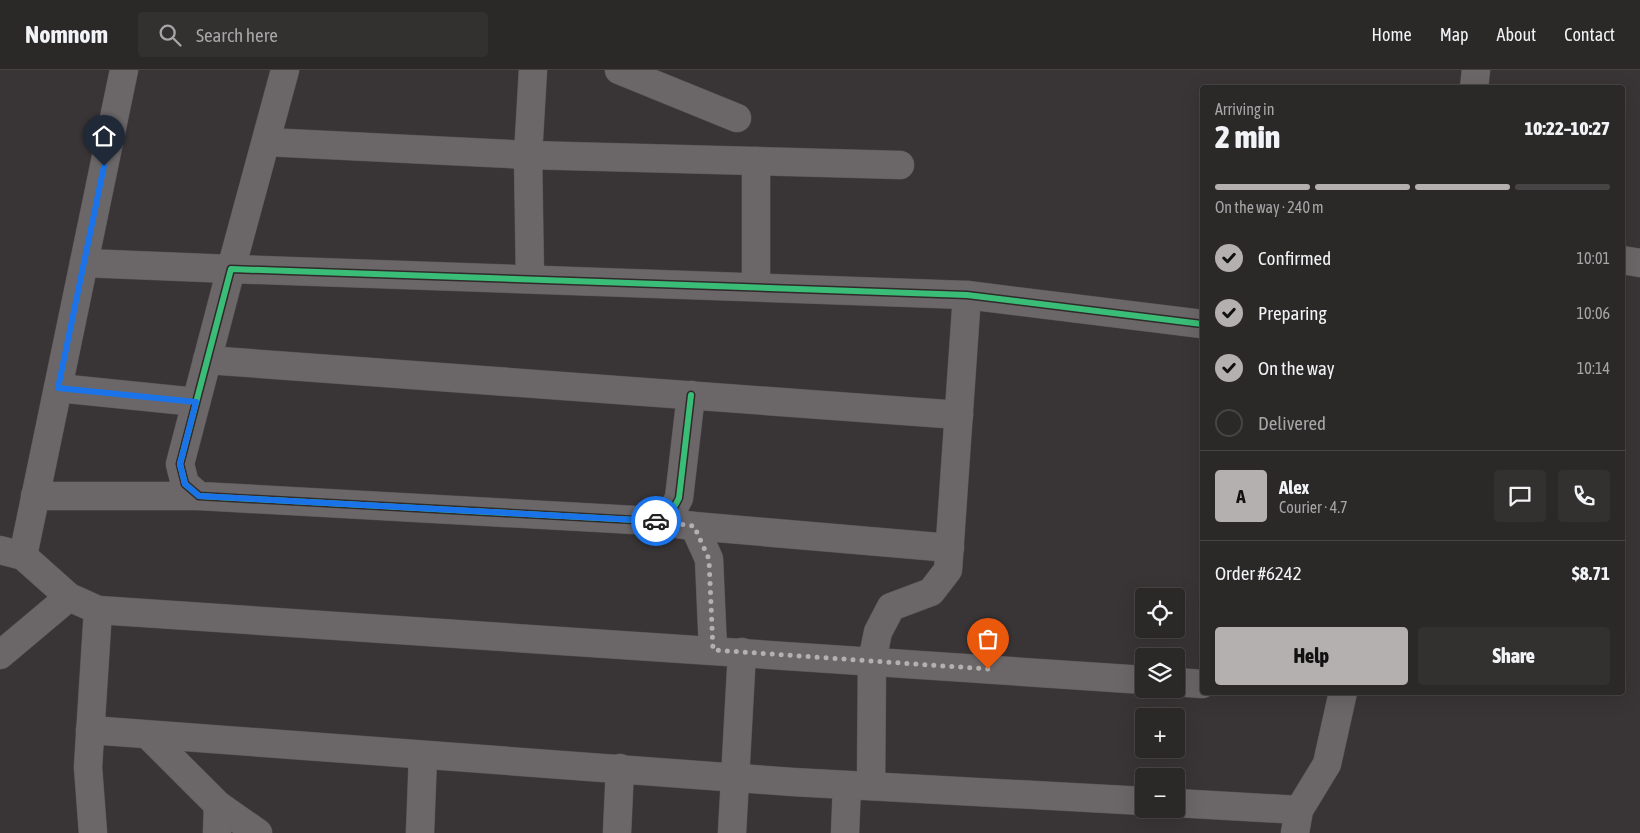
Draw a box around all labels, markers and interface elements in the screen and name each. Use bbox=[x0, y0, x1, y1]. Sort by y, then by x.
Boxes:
search box bbox=[138, 12, 488, 57]
text: Nomnom bbox=[25, 21, 108, 48]
icon: search bbox=[156, 21, 184, 49]
text: Search here bbox=[196, 24, 278, 46]
text: Home bbox=[1372, 24, 1412, 45]
text: Map bbox=[1440, 24, 1469, 45]
text: About bbox=[1497, 24, 1536, 45]
text: Contact bbox=[1564, 24, 1615, 45]
text: Arriving in bbox=[1215, 100, 1275, 118]
pin bbox=[83, 115, 125, 166]
text: 10:22–10:27 bbox=[1524, 117, 1610, 139]
text: 2 min bbox=[1215, 118, 1280, 155]
icon: home bbox=[90, 122, 118, 150]
text: On the way · 240 m bbox=[1215, 198, 1324, 216]
icon: check bbox=[1215, 244, 1243, 272]
text: Confirmed bbox=[1258, 247, 1331, 269]
text: 10:01 bbox=[1576, 249, 1610, 267]
icon: check bbox=[1215, 299, 1243, 327]
text: Preparing bbox=[1258, 302, 1327, 324]
text: 10:06 bbox=[1576, 304, 1610, 322]
icon: check bbox=[1215, 354, 1243, 382]
text: On the way bbox=[1258, 357, 1335, 379]
text: 10:14 bbox=[1577, 359, 1610, 377]
text: Delivered bbox=[1258, 412, 1326, 434]
button: chat bbox=[1494, 470, 1546, 522]
button: phone bbox=[1558, 470, 1610, 522]
text: Alex bbox=[1279, 476, 1309, 498]
text: A bbox=[1236, 485, 1246, 507]
courier bbox=[631, 496, 681, 546]
text: Courier · 4.7 bbox=[1279, 498, 1348, 516]
icon: car bbox=[642, 507, 670, 535]
text: Order #6242 bbox=[1215, 562, 1302, 584]
text: $8.71 bbox=[1572, 562, 1610, 584]
map controls bbox=[1135, 588, 1185, 818]
button: locate bbox=[1135, 588, 1185, 638]
pin bbox=[967, 618, 1009, 669]
icon: bag bbox=[974, 625, 1002, 653]
button: Help bbox=[1215, 627, 1408, 685]
button: Share bbox=[1418, 627, 1610, 685]
button: layers bbox=[1135, 648, 1185, 698]
button: + bbox=[1135, 708, 1185, 758]
button: − bbox=[1135, 768, 1185, 818]

